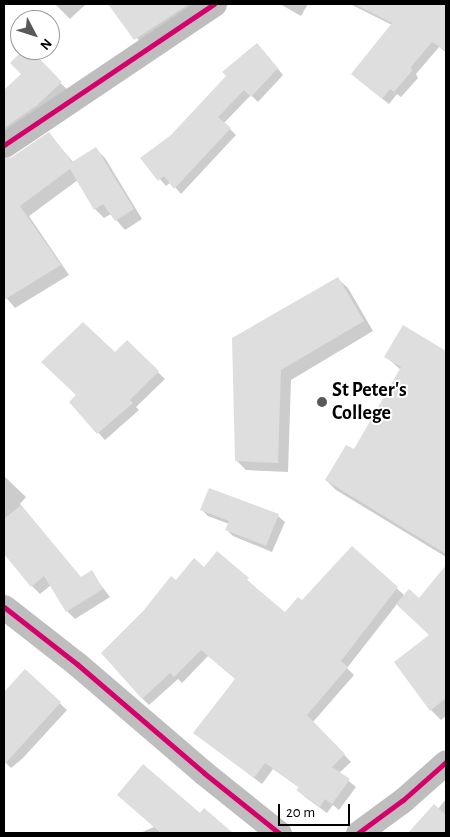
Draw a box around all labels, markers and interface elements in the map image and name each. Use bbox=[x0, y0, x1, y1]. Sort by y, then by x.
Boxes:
north arrow bbox=[10, 10, 60, 60]
text: N bbox=[37, 36, 54, 52]
place label: St Peter's College bbox=[332, 379, 407, 426]
marker: St Peter's College bbox=[316, 396, 328, 408]
scale bar bbox=[280, 794, 352, 826]
text: 20 m bbox=[286, 805, 315, 820]

